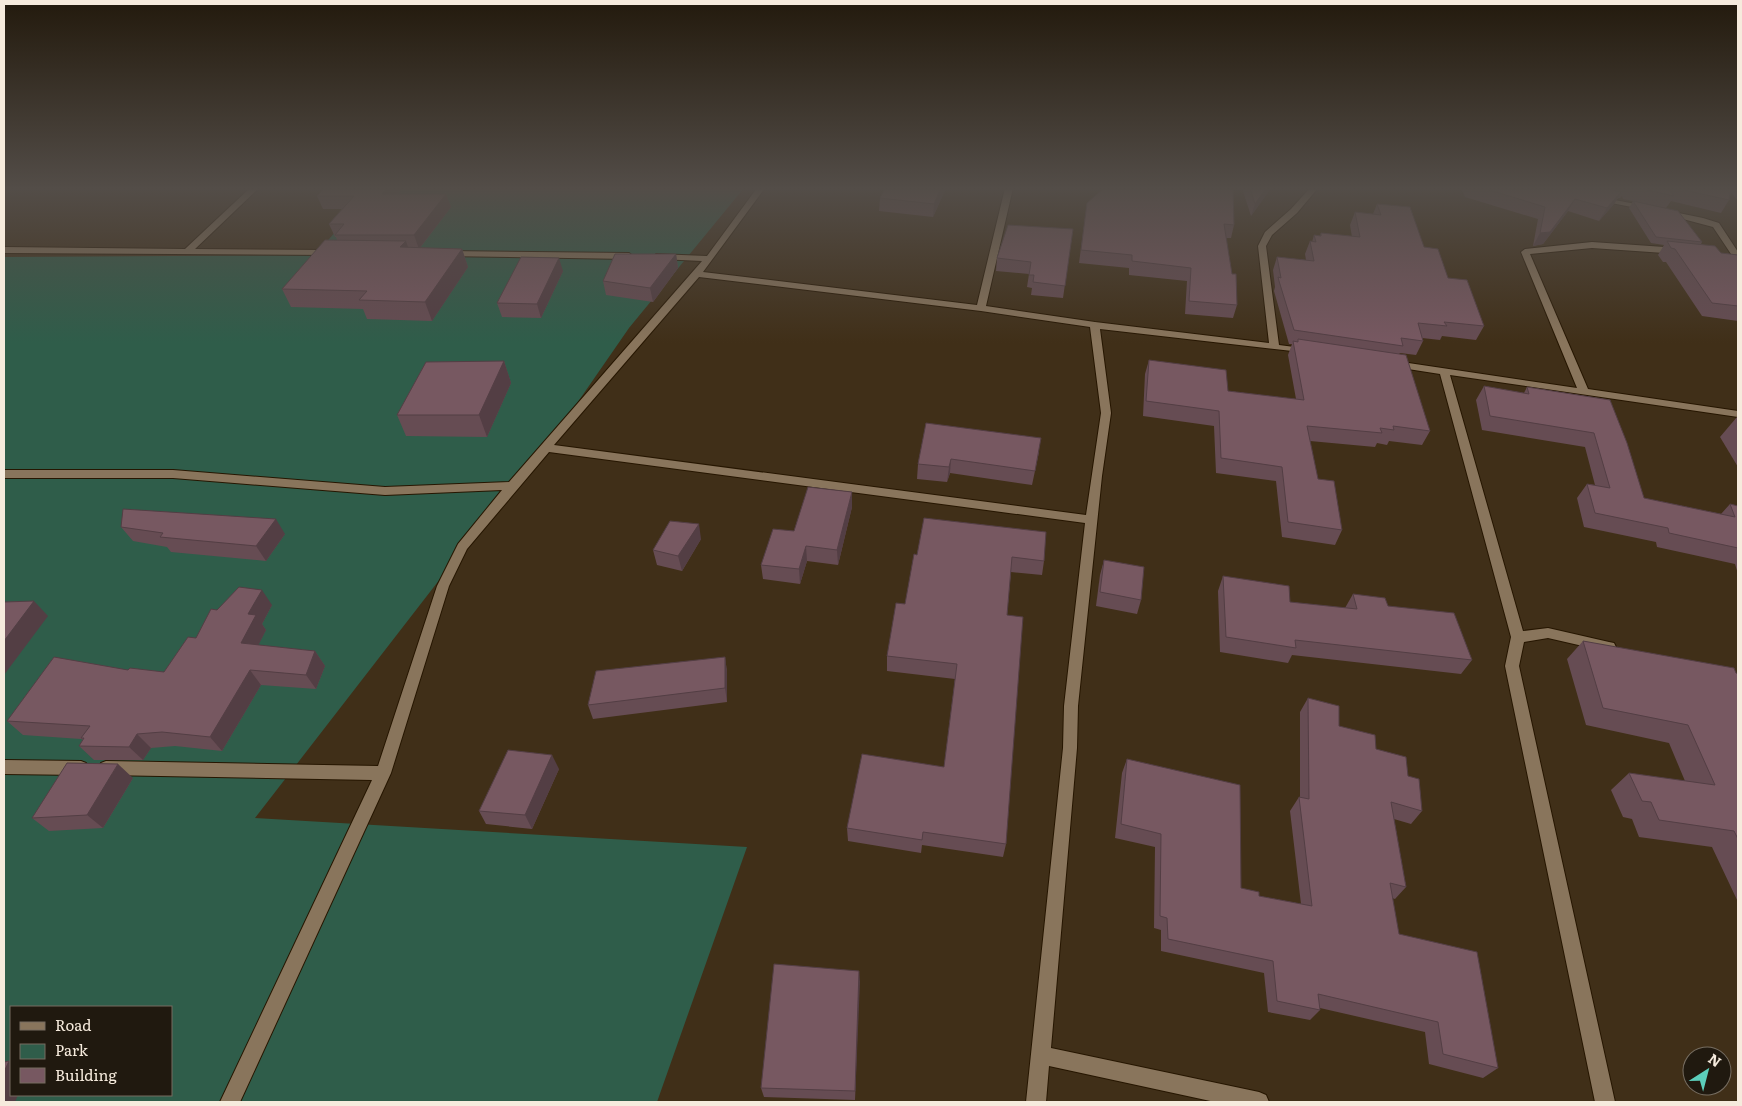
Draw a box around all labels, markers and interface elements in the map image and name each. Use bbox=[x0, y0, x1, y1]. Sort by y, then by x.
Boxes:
legend bbox=[10, 1006, 172, 1096]
text: Road bbox=[55, 1013, 91, 1036]
text: Park bbox=[55, 1038, 89, 1061]
north arrow bbox=[1682, 1046, 1732, 1096]
text: N bbox=[1705, 1048, 1726, 1071]
text: Building bbox=[55, 1063, 117, 1086]

